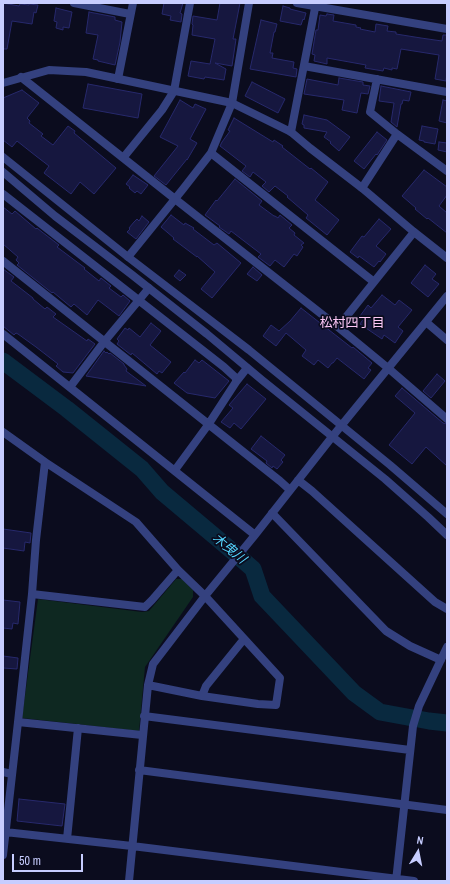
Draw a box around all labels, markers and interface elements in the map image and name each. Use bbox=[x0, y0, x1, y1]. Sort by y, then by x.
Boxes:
district label: 松村四丁目 bbox=[320, 316, 384, 332]
water label: 木曳川 bbox=[209, 530, 249, 568]
north arrow bbox=[398, 832, 438, 872]
text: N bbox=[416, 833, 424, 848]
scale bar bbox=[14, 846, 85, 872]
text: 50 m bbox=[19, 853, 41, 869]

